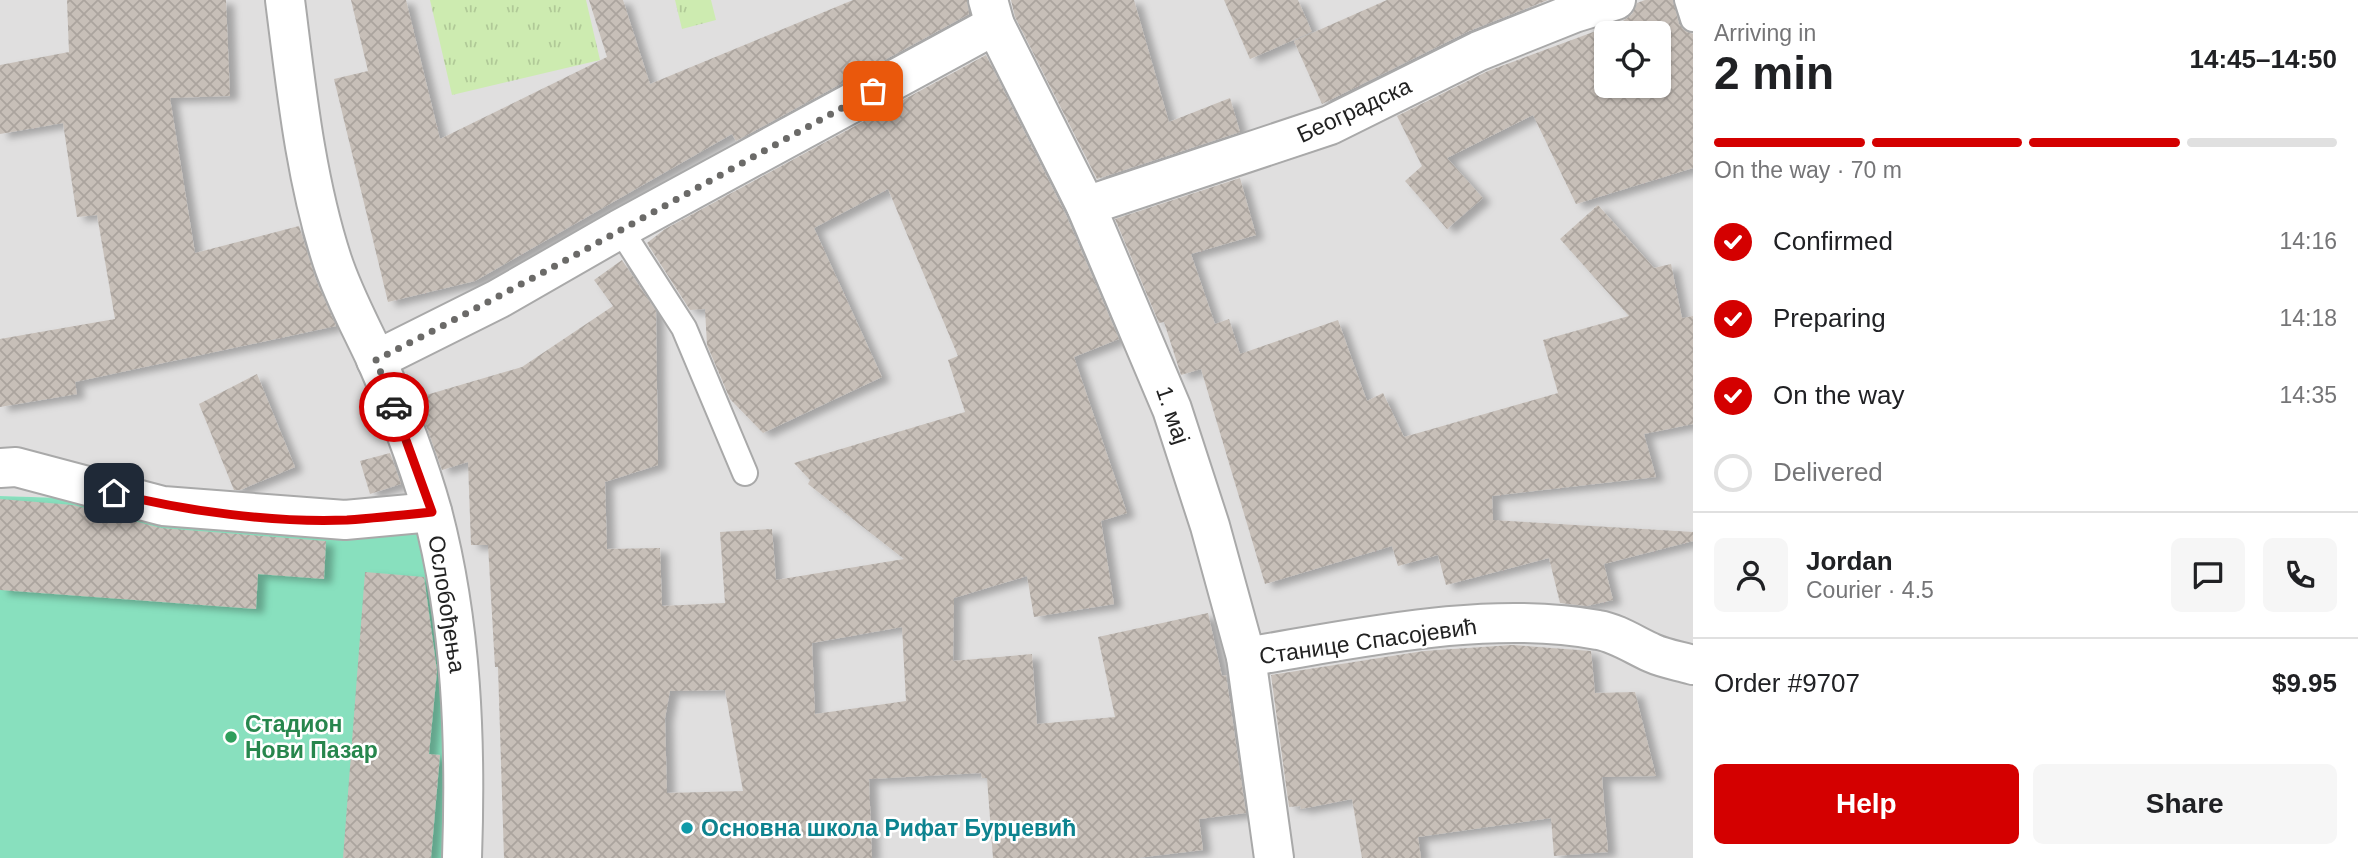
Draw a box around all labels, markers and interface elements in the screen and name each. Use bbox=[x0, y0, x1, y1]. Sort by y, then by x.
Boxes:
text: Arriving in bbox=[1714, 20, 1816, 46]
map controls bbox=[1594, 21, 1671, 98]
button: locate bbox=[1594, 21, 1671, 98]
text: 14:45–14:50 bbox=[2190, 44, 2337, 74]
text: 2 min bbox=[1714, 47, 1834, 99]
pin bbox=[843, 61, 903, 121]
icon: bag bbox=[854, 72, 892, 110]
street label: Београдска bbox=[1293, 72, 1415, 148]
text: On the way · 70 m bbox=[1714, 157, 1902, 183]
icon: check bbox=[1714, 223, 1752, 261]
text: Confirmed bbox=[1773, 226, 1893, 256]
text: 14:16 bbox=[2279, 228, 2337, 254]
icon: check bbox=[1714, 300, 1752, 338]
text: Preparing bbox=[1773, 303, 1886, 333]
text: 14:18 bbox=[2279, 305, 2337, 331]
courier bbox=[359, 372, 429, 442]
icon: check bbox=[1714, 377, 1752, 415]
text: On the way bbox=[1773, 380, 1905, 410]
text: 14:35 bbox=[2279, 382, 2337, 408]
street label: 1. мај bbox=[1151, 383, 1195, 447]
icon: car bbox=[375, 388, 413, 426]
text: Delivered bbox=[1773, 457, 1883, 487]
pin bbox=[84, 463, 144, 523]
icon: home bbox=[95, 474, 133, 512]
street label: Ослобођења bbox=[423, 533, 471, 675]
button: person bbox=[1714, 538, 1788, 612]
button: chat bbox=[2171, 538, 2245, 612]
button: phone bbox=[2263, 538, 2337, 612]
text: Jordan bbox=[1806, 546, 1893, 576]
text: Courier · 4.5 bbox=[1806, 577, 1934, 603]
street label: Станице Спасојевић bbox=[1258, 613, 1478, 669]
text: Order #9707 bbox=[1714, 668, 1860, 698]
text: $9.95 bbox=[2272, 668, 2337, 698]
place label: Стадион Нови Пазар bbox=[245, 711, 378, 763]
marker: Стадион Нови Пазар bbox=[223, 729, 239, 745]
button: Help bbox=[1714, 764, 2019, 844]
button: Share bbox=[2033, 764, 2337, 844]
place label: Основна школа Рифат Бурџевић bbox=[701, 815, 1076, 841]
marker: Основна школа Рифат Бурџевић bbox=[679, 820, 695, 836]

